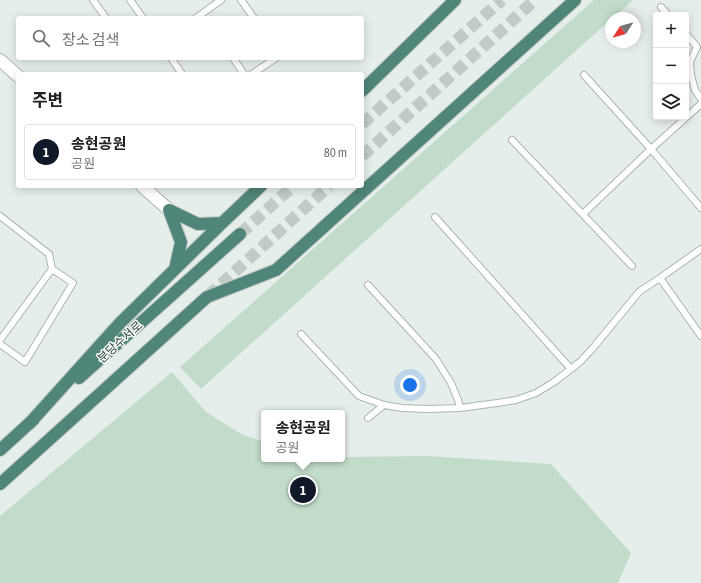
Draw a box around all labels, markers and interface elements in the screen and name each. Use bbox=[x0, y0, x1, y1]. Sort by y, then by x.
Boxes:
north arrow bbox=[605, 12, 641, 48]
map controls bbox=[653, 12, 689, 120]
button: + bbox=[653, 12, 689, 48]
search box bbox=[16, 16, 364, 60]
icon: search bbox=[30, 27, 52, 49]
text: 장소 검색 bbox=[62, 31, 119, 48]
button: − bbox=[653, 48, 689, 84]
button: layers bbox=[653, 84, 689, 120]
text: 주변 bbox=[32, 90, 63, 110]
text: 송현공원 bbox=[71, 135, 126, 152]
text: 1 bbox=[43, 145, 49, 160]
text: 80 m bbox=[324, 145, 347, 160]
text: 공원 bbox=[71, 156, 95, 171]
street label: 분당수서로 bbox=[95, 318, 145, 366]
your location bbox=[400, 375, 420, 395]
popup bbox=[261, 410, 345, 462]
text: 송현공원 bbox=[275, 419, 331, 436]
text: 공원 bbox=[275, 440, 299, 455]
pin: 1 bbox=[290, 475, 316, 505]

